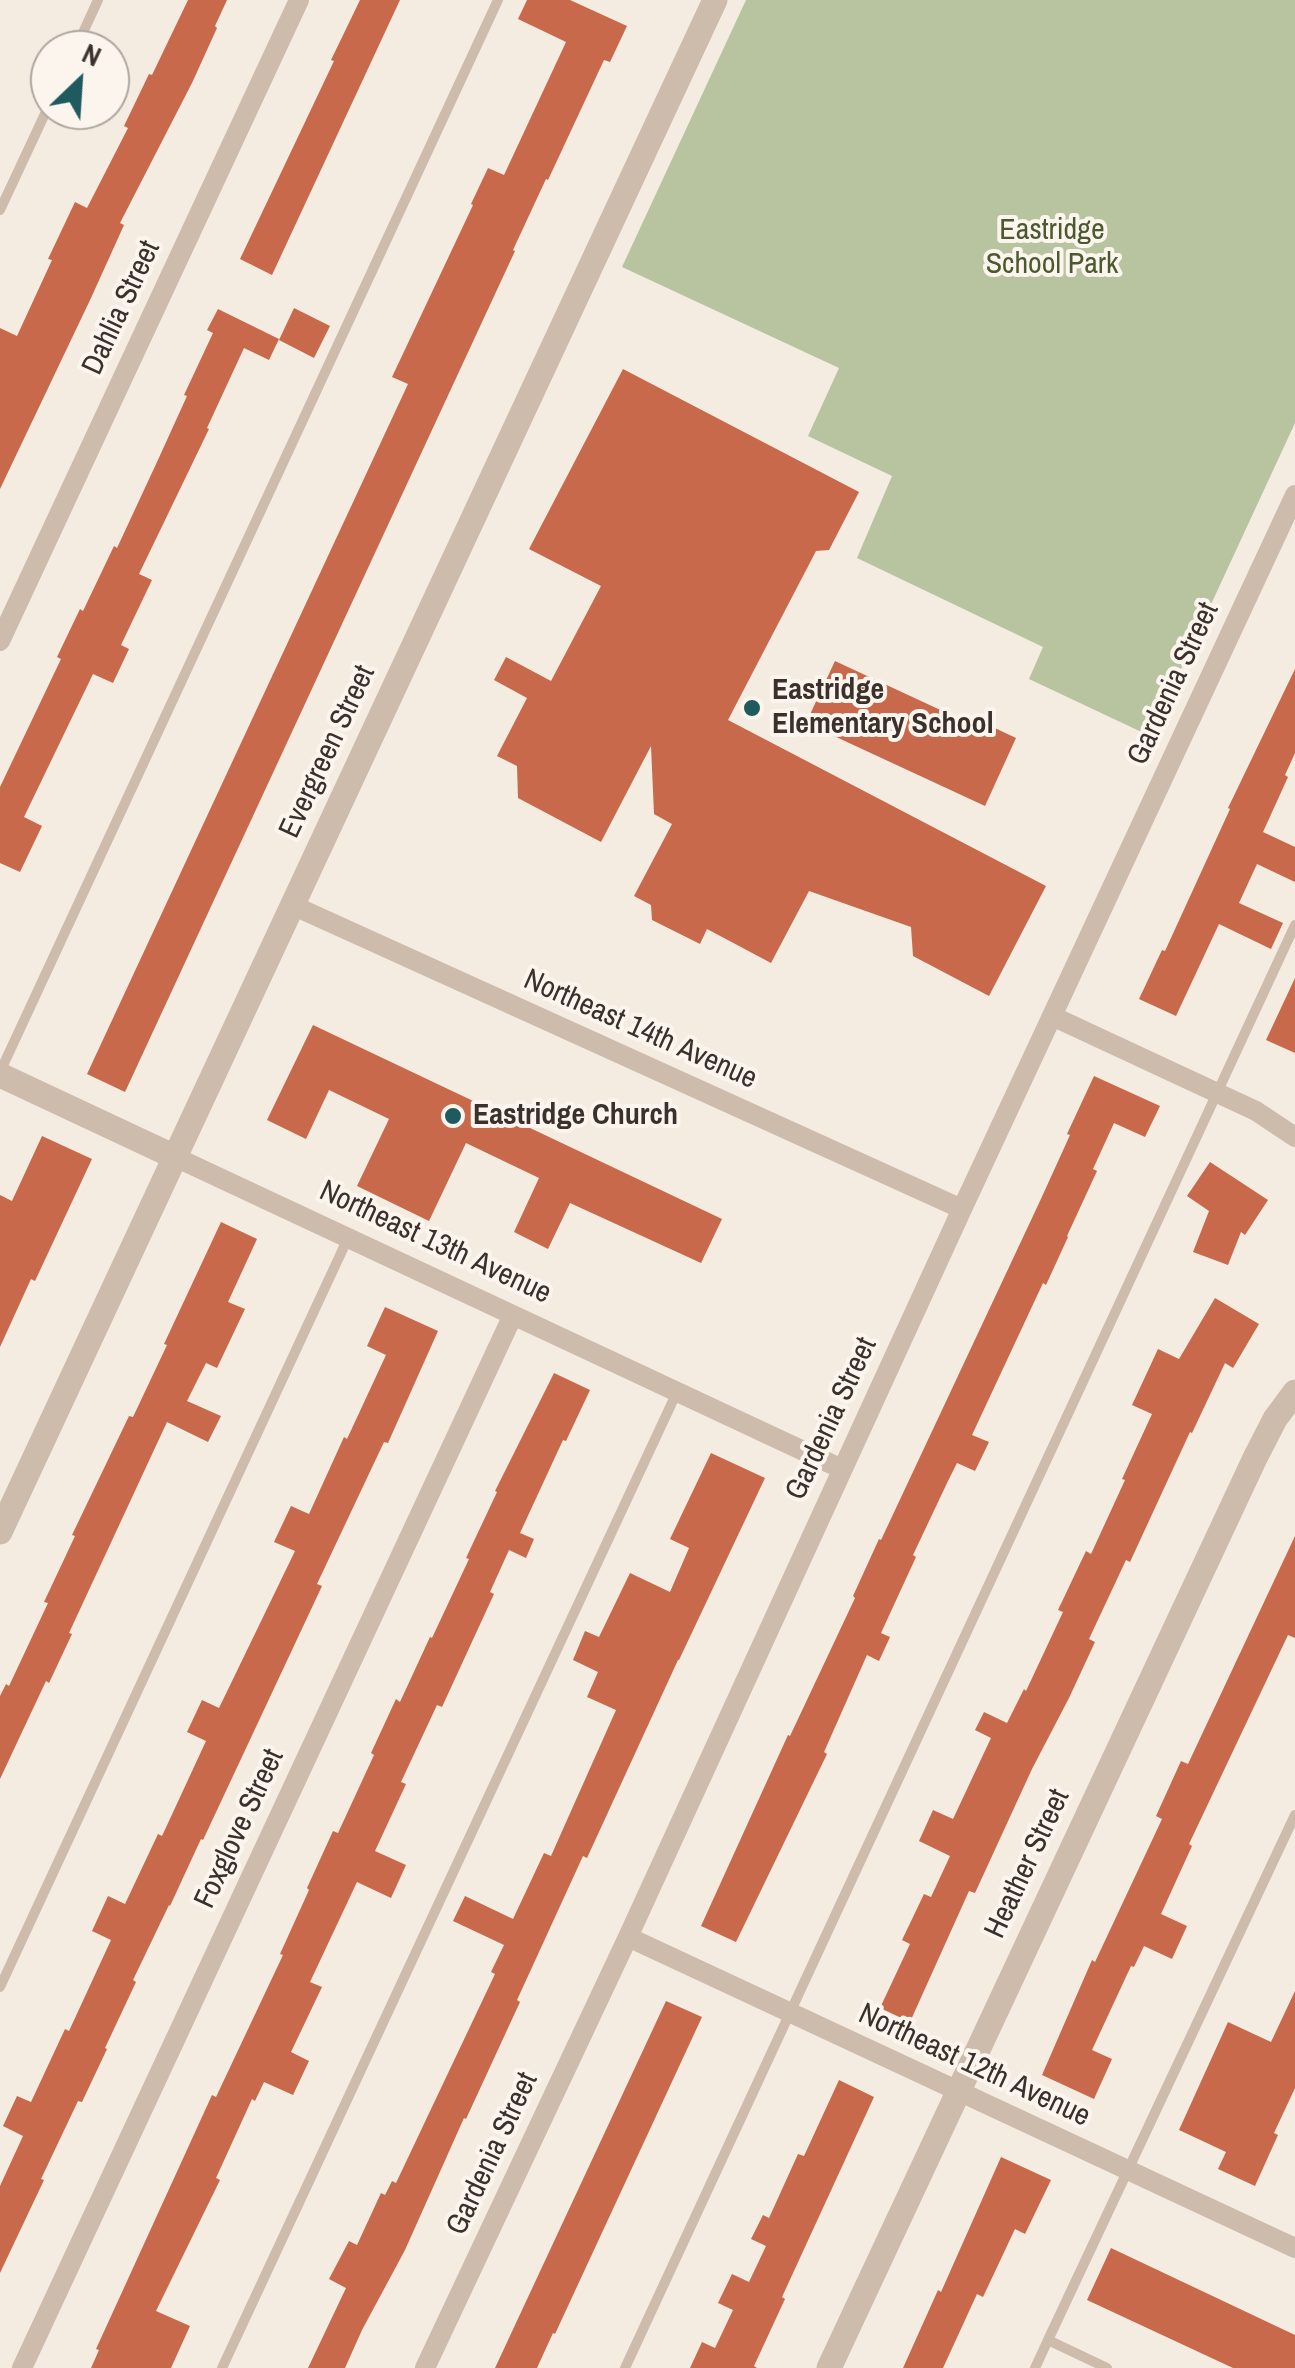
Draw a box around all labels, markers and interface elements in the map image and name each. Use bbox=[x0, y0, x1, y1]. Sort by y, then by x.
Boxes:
north arrow bbox=[30, 30, 130, 130]
text: N bbox=[76, 34, 107, 75]
park label: Eastridge School Park bbox=[986, 213, 1118, 284]
street label: Dahlia Street bbox=[75, 235, 169, 381]
street label: Gardenia Street bbox=[1121, 597, 1227, 771]
street label: Evergreen Street bbox=[272, 660, 384, 844]
place label: Eastridge Elementary School bbox=[772, 673, 993, 744]
marker: Eastridge Elementary School bbox=[741, 697, 763, 719]
street label: Northeast 14th Avenue bbox=[518, 962, 762, 1098]
place label: Eastridge Church bbox=[473, 1098, 678, 1134]
marker: Eastridge Church bbox=[442, 1105, 464, 1127]
street label: Northeast 13th Avenue bbox=[314, 1174, 556, 1312]
street label: Gardenia Street bbox=[779, 1332, 885, 1506]
street label: Foxglove Street bbox=[188, 1744, 292, 1914]
street label: Heather Street bbox=[978, 1784, 1078, 1944]
street label: Northeast 12th Avenue bbox=[853, 1997, 1095, 2135]
street label: Gardenia Street bbox=[440, 2067, 546, 2241]

